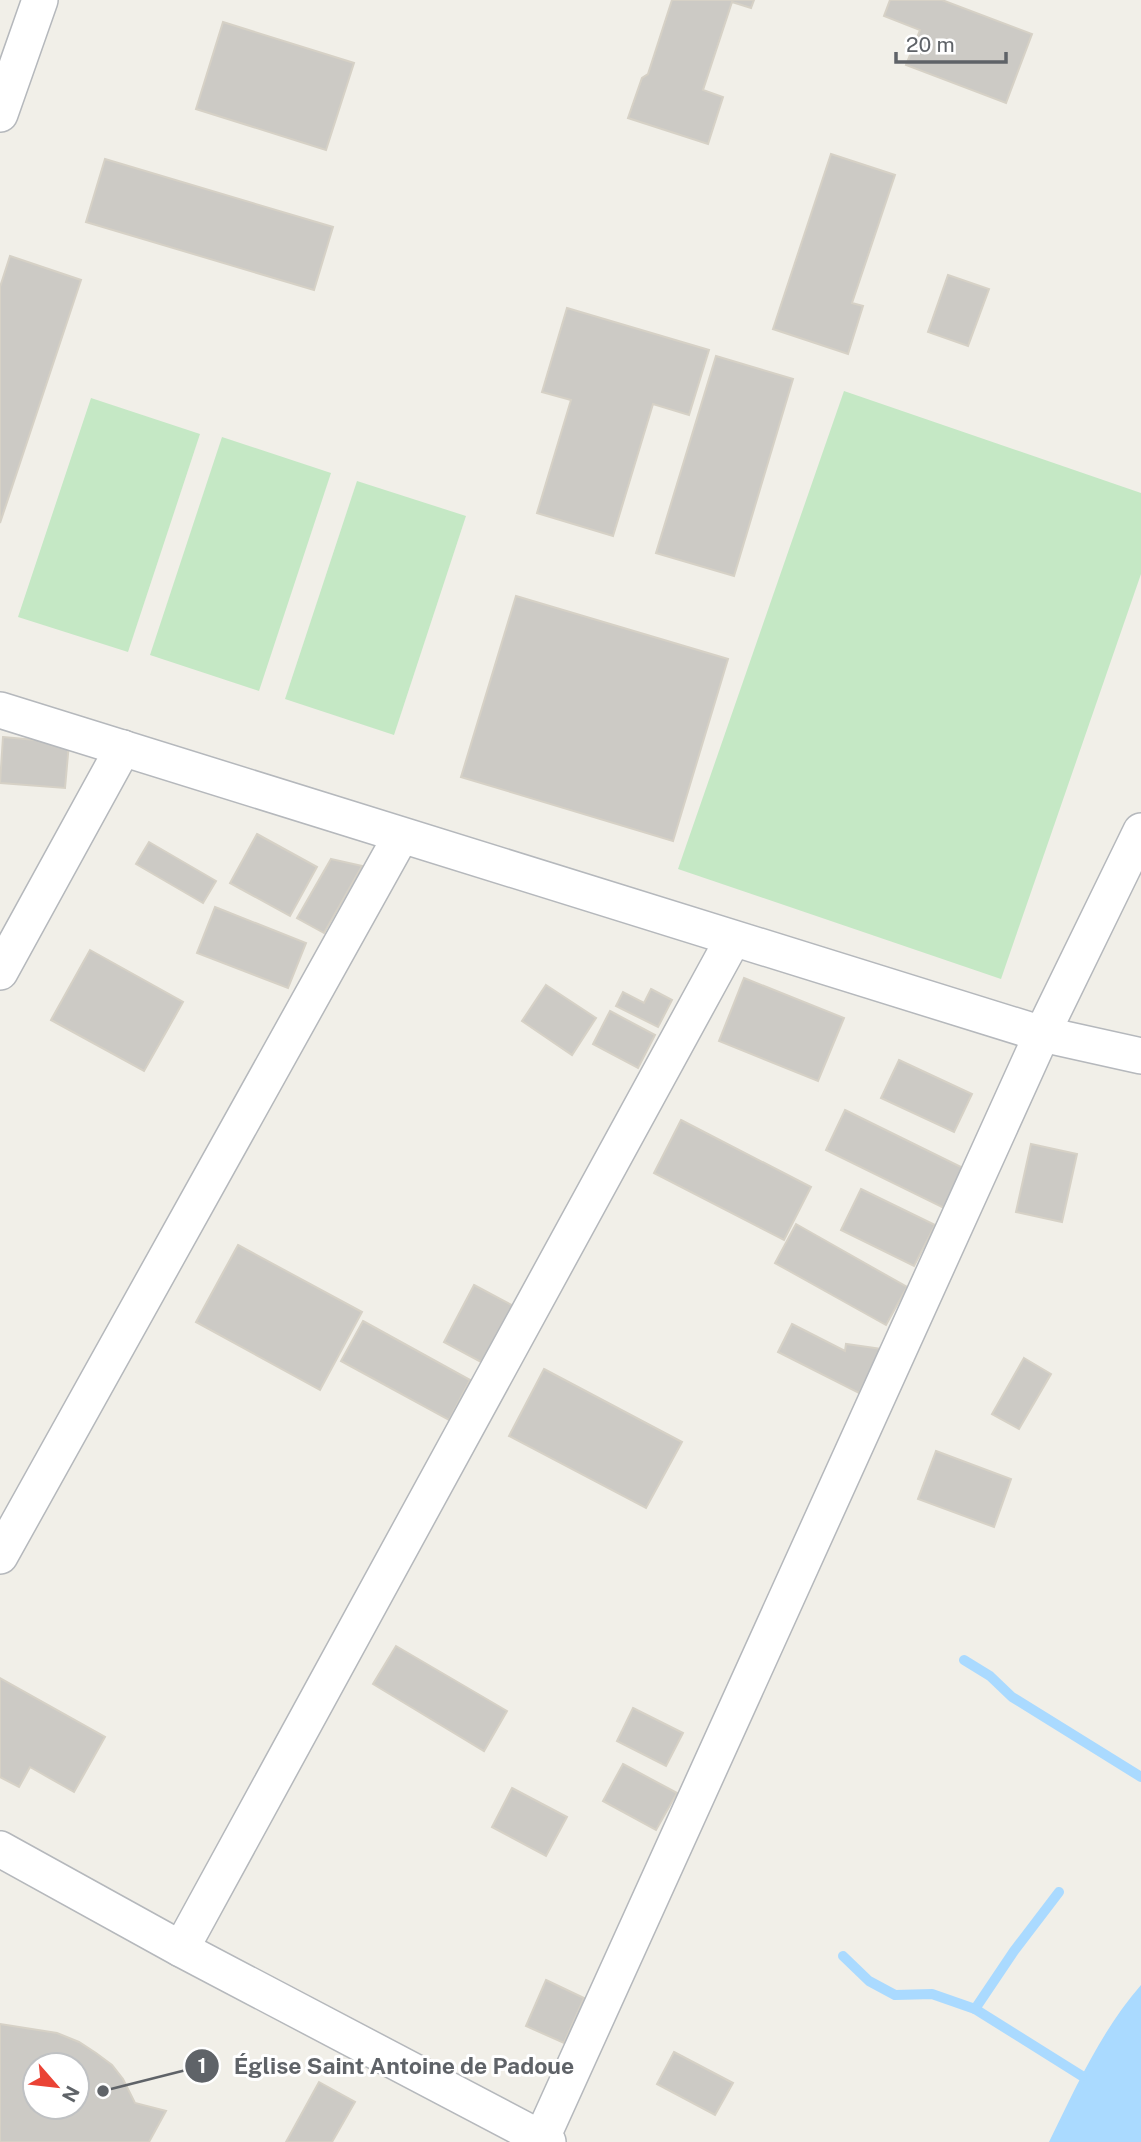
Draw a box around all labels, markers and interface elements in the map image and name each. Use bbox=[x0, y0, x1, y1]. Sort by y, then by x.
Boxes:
scale bar bbox=[896, 21, 1006, 65]
text: 20 m bbox=[906, 32, 955, 57]
callout: Église Saint Antoine de Padoue bbox=[184, 2044, 588, 2088]
north arrow bbox=[21, 2051, 91, 2121]
text: Église Saint Antoine de Padoue bbox=[234, 2052, 574, 2079]
text: 1 bbox=[198, 2053, 207, 2078]
text: N bbox=[58, 2082, 84, 2106]

